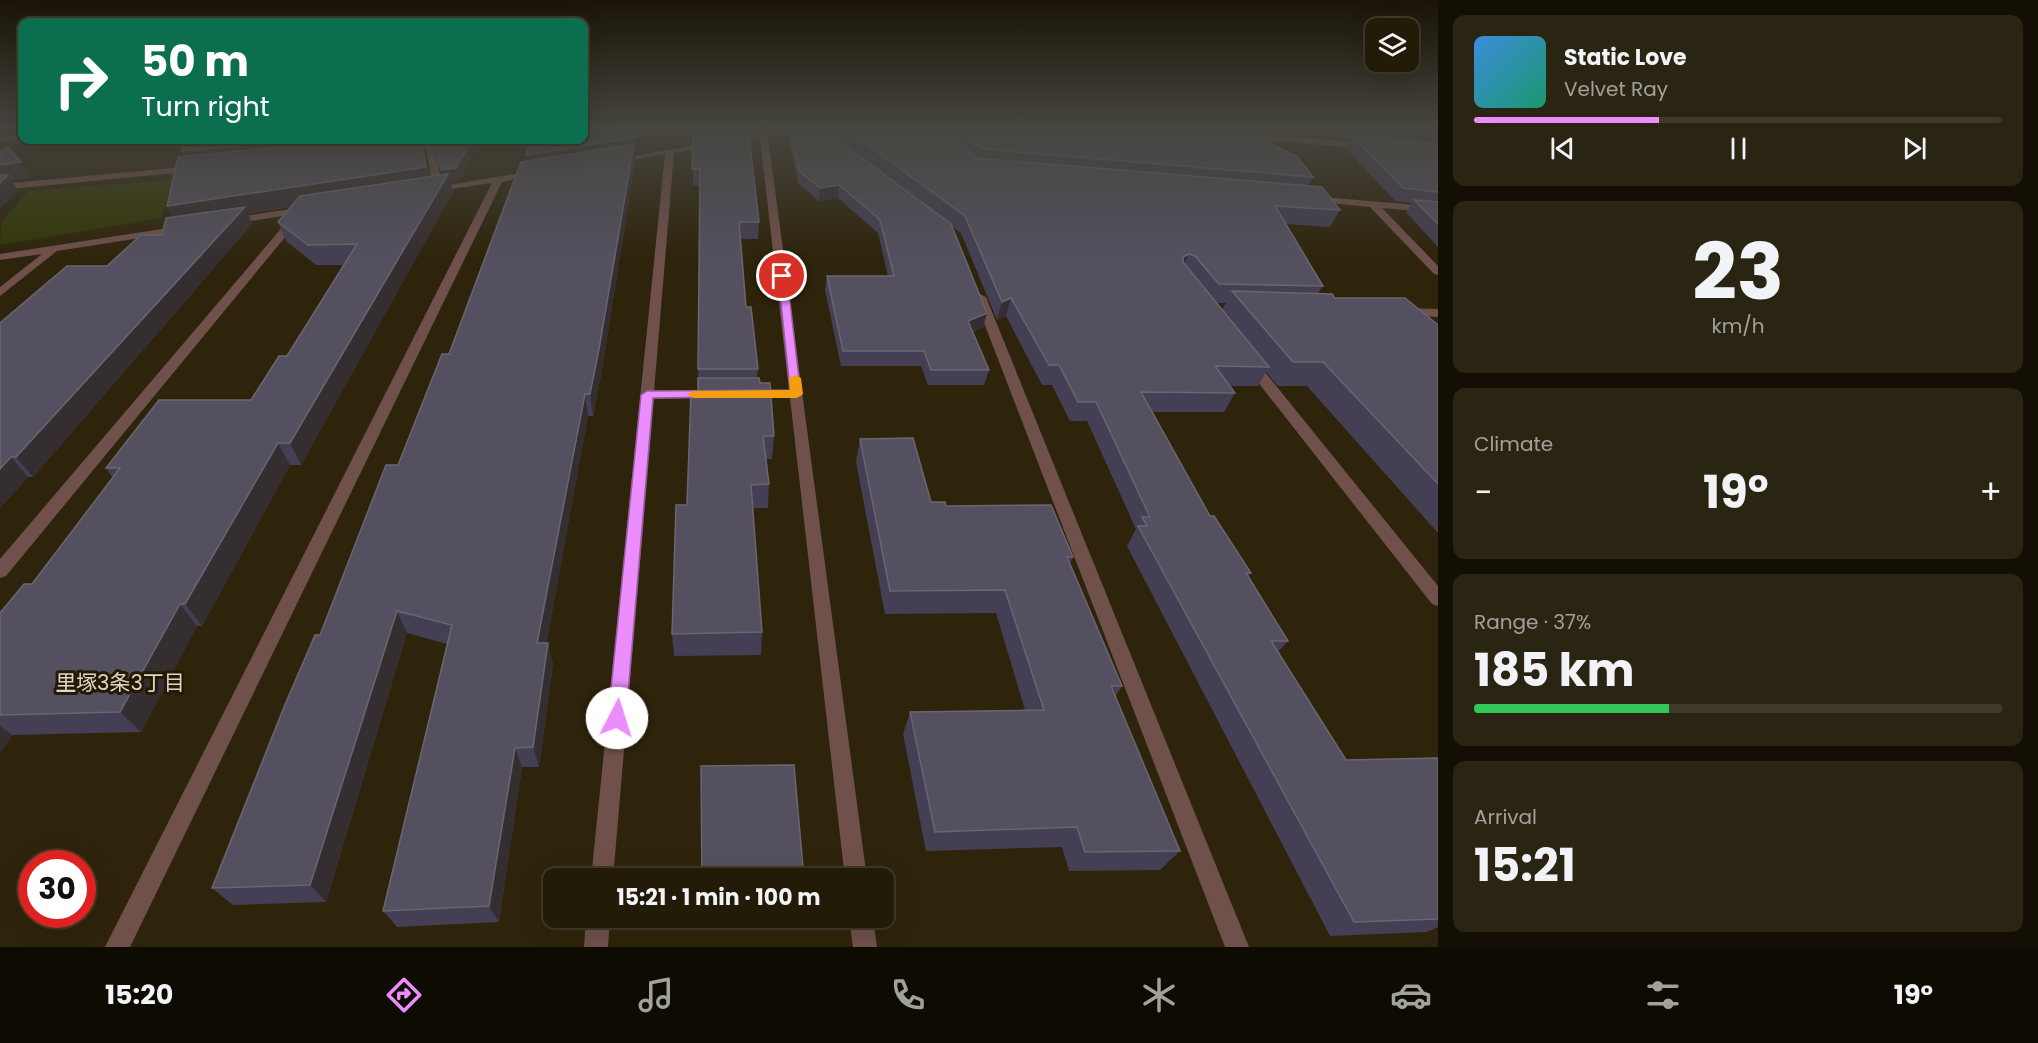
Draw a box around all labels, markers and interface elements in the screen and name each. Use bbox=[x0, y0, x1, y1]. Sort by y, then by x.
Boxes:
map controls bbox=[1365, 18, 1419, 72]
button: layers bbox=[1365, 18, 1419, 72]
text: 50 m bbox=[141, 32, 249, 91]
icon: right bbox=[42, 42, 120, 120]
text: Static Love bbox=[1564, 42, 1687, 73]
text: Velvet Ray bbox=[1564, 75, 1668, 103]
text: Turn right bbox=[141, 88, 270, 125]
icon: previous bbox=[1546, 132, 1579, 165]
icon: pause bbox=[1722, 132, 1755, 165]
icon: next bbox=[1898, 132, 1931, 165]
text: 23 bbox=[1692, 217, 1784, 326]
pin bbox=[756, 250, 807, 301]
icon: arrive bbox=[765, 259, 798, 292]
text: km/h bbox=[1711, 312, 1765, 340]
text: Climate bbox=[1474, 430, 1553, 458]
text: 19° bbox=[1703, 461, 1769, 524]
text: − bbox=[1474, 469, 1492, 516]
text: + bbox=[1979, 469, 2002, 516]
text: Range · 37% bbox=[1474, 608, 1591, 636]
text: 185 km bbox=[1474, 639, 1634, 702]
district label: 里塚3条3丁目 bbox=[55, 668, 185, 697]
position arrow bbox=[585, 686, 649, 750]
text: Arrival bbox=[1474, 803, 1537, 831]
text: 15:21 bbox=[1474, 834, 1576, 897]
speed limit sign: 30 bbox=[18, 850, 96, 928]
text: 15:21 · 1 min · 100 m bbox=[617, 882, 820, 913]
icon: directions bbox=[383, 974, 425, 1016]
icon: music bbox=[635, 974, 677, 1016]
icon: phone bbox=[887, 974, 929, 1016]
icon: climate bbox=[1138, 974, 1180, 1016]
icon: car bbox=[1390, 974, 1432, 1016]
icon: filters bbox=[1642, 974, 1684, 1016]
text: 15:20 bbox=[105, 976, 173, 1013]
text: 19° bbox=[1894, 976, 1933, 1013]

